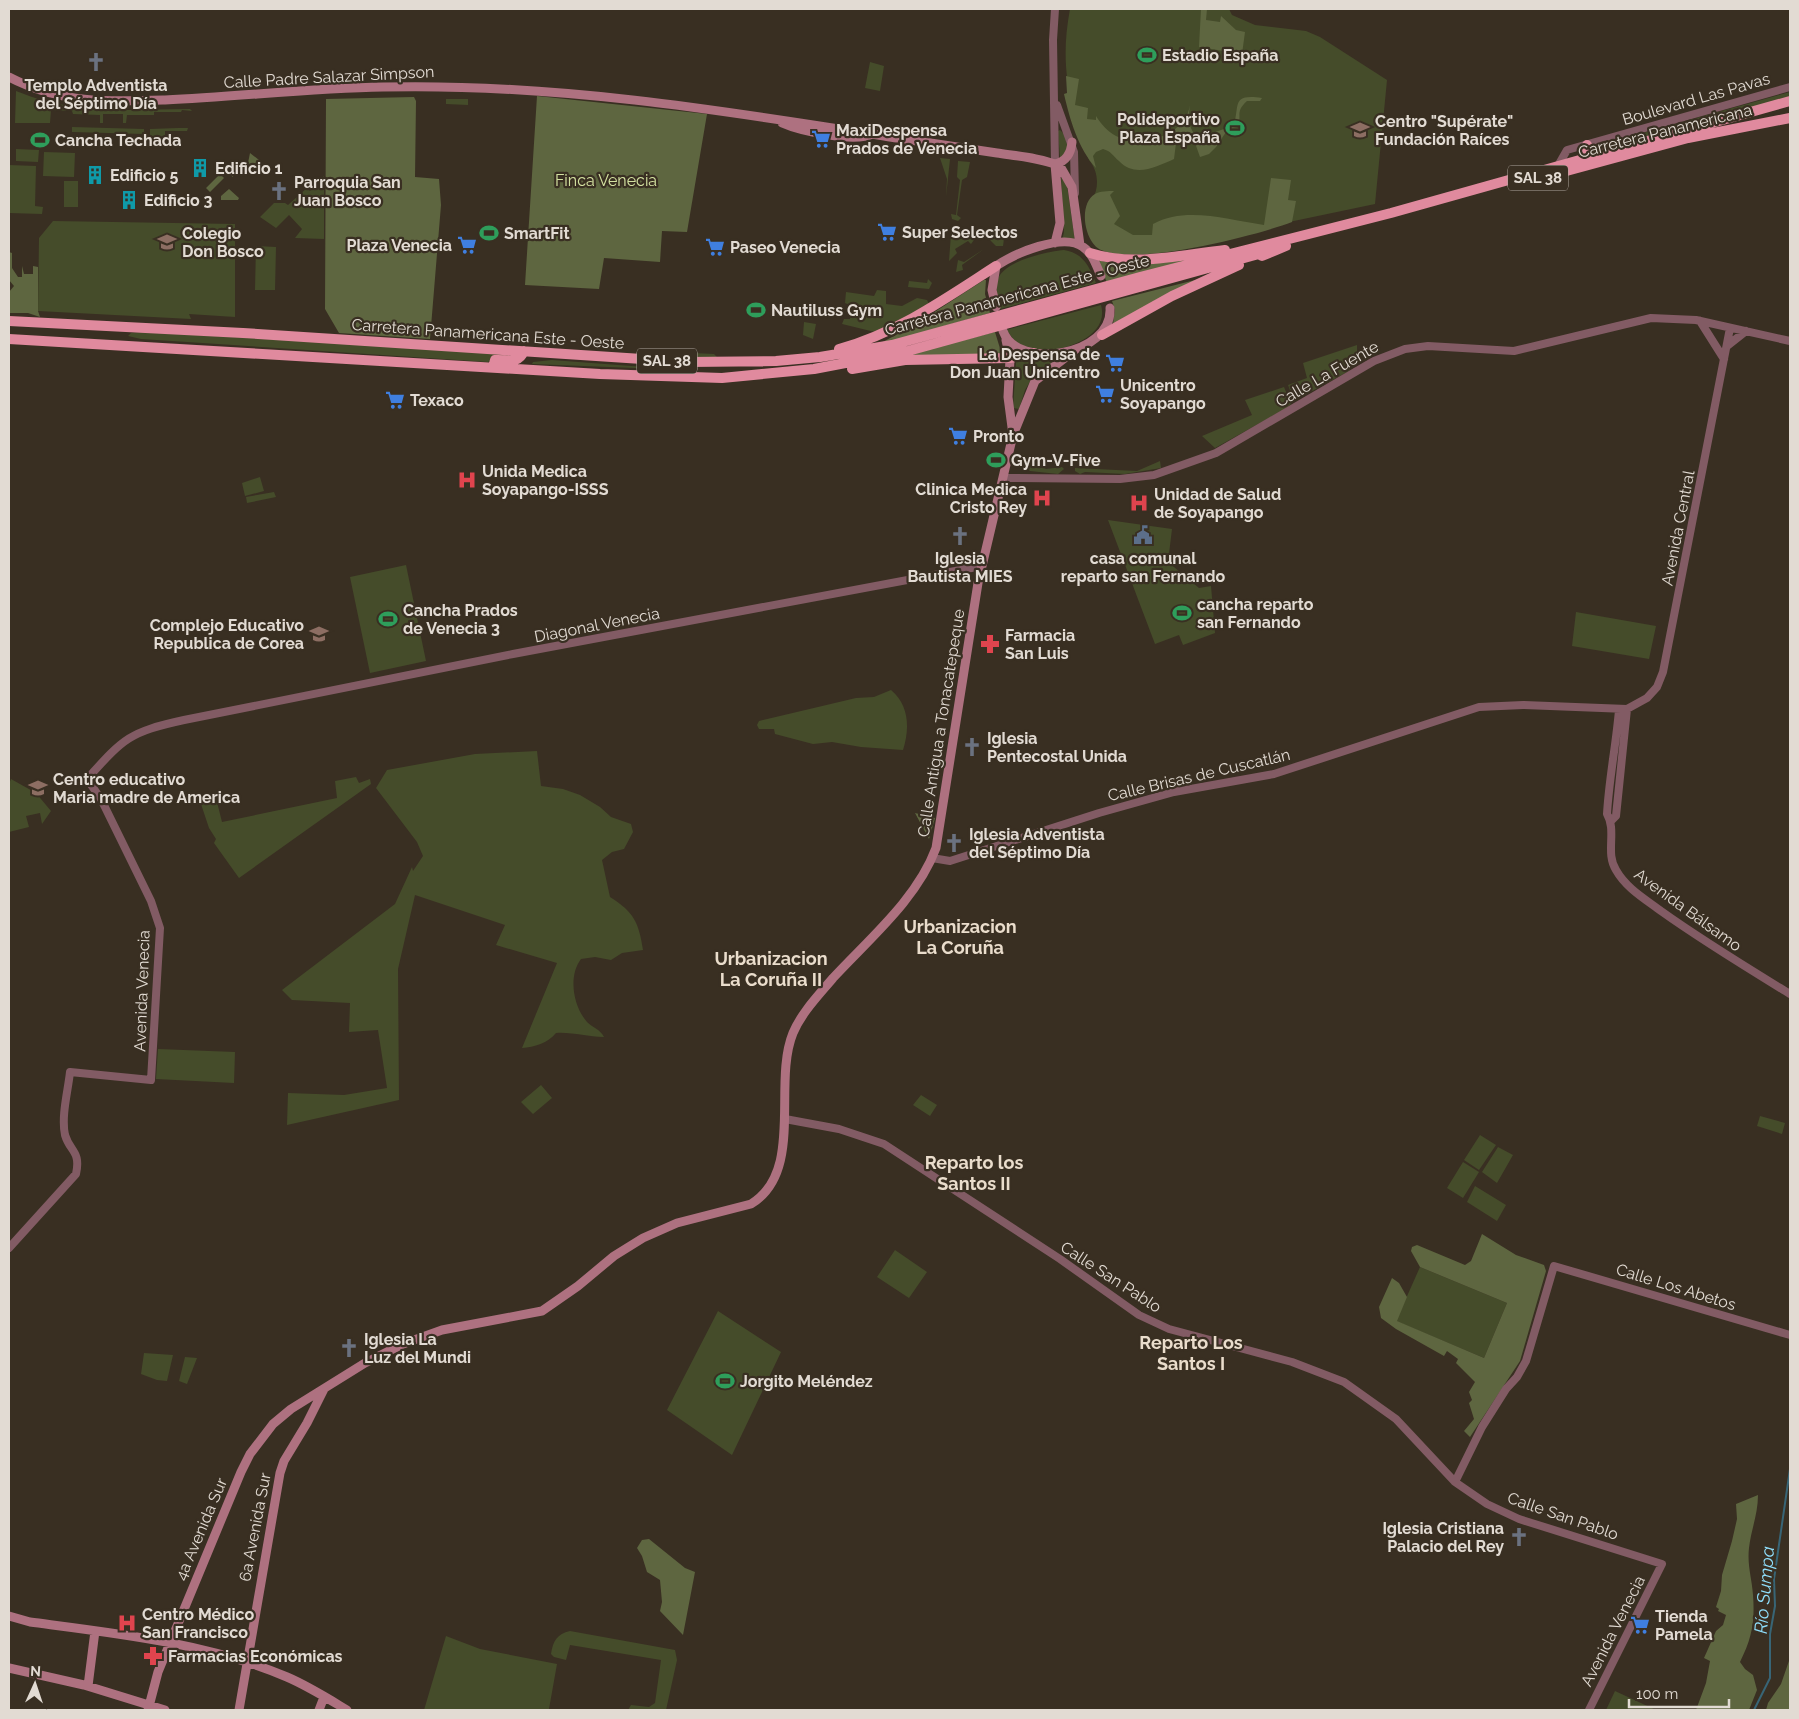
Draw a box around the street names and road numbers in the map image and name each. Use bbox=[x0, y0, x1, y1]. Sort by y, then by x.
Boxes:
street label: Calle Padre Salazar Simpson bbox=[223, 62, 435, 92]
street label: Boulevard Las Pavas bbox=[1620, 69, 1772, 129]
street label: Carretera Panamericana bbox=[1576, 100, 1754, 162]
road number: SAL 38 bbox=[1508, 166, 1568, 190]
street label: Carretera Panamericana Este - Oeste bbox=[883, 250, 1151, 340]
street label: Carretera Panamericana Este - Oeste bbox=[351, 315, 625, 353]
street label: Calle La Fuente bbox=[1272, 337, 1382, 411]
road number: SAL 38 bbox=[637, 348, 697, 374]
street label: Avenida Central bbox=[1658, 468, 1699, 587]
street label: Diagonal Venecia bbox=[533, 604, 661, 646]
street label: Calle Antigua a Tonacatepeque bbox=[914, 608, 968, 838]
street label: Calle Brisas de Cuscatlán bbox=[1106, 745, 1292, 805]
street label: Avenida Bálsamo bbox=[1631, 865, 1745, 955]
street label: Avenida Venecia bbox=[130, 930, 154, 1052]
street label: Calle San Pablo bbox=[1057, 1237, 1165, 1317]
street label: Calle Los Abetos bbox=[1614, 1260, 1738, 1314]
street label: 6a Avenida Sur bbox=[235, 1471, 275, 1583]
street label: 4a Avenida Sur bbox=[171, 1475, 231, 1583]
street label: Calle San Pablo bbox=[1505, 1488, 1621, 1544]
street label: Avenida Venecia bbox=[1577, 1572, 1649, 1690]

